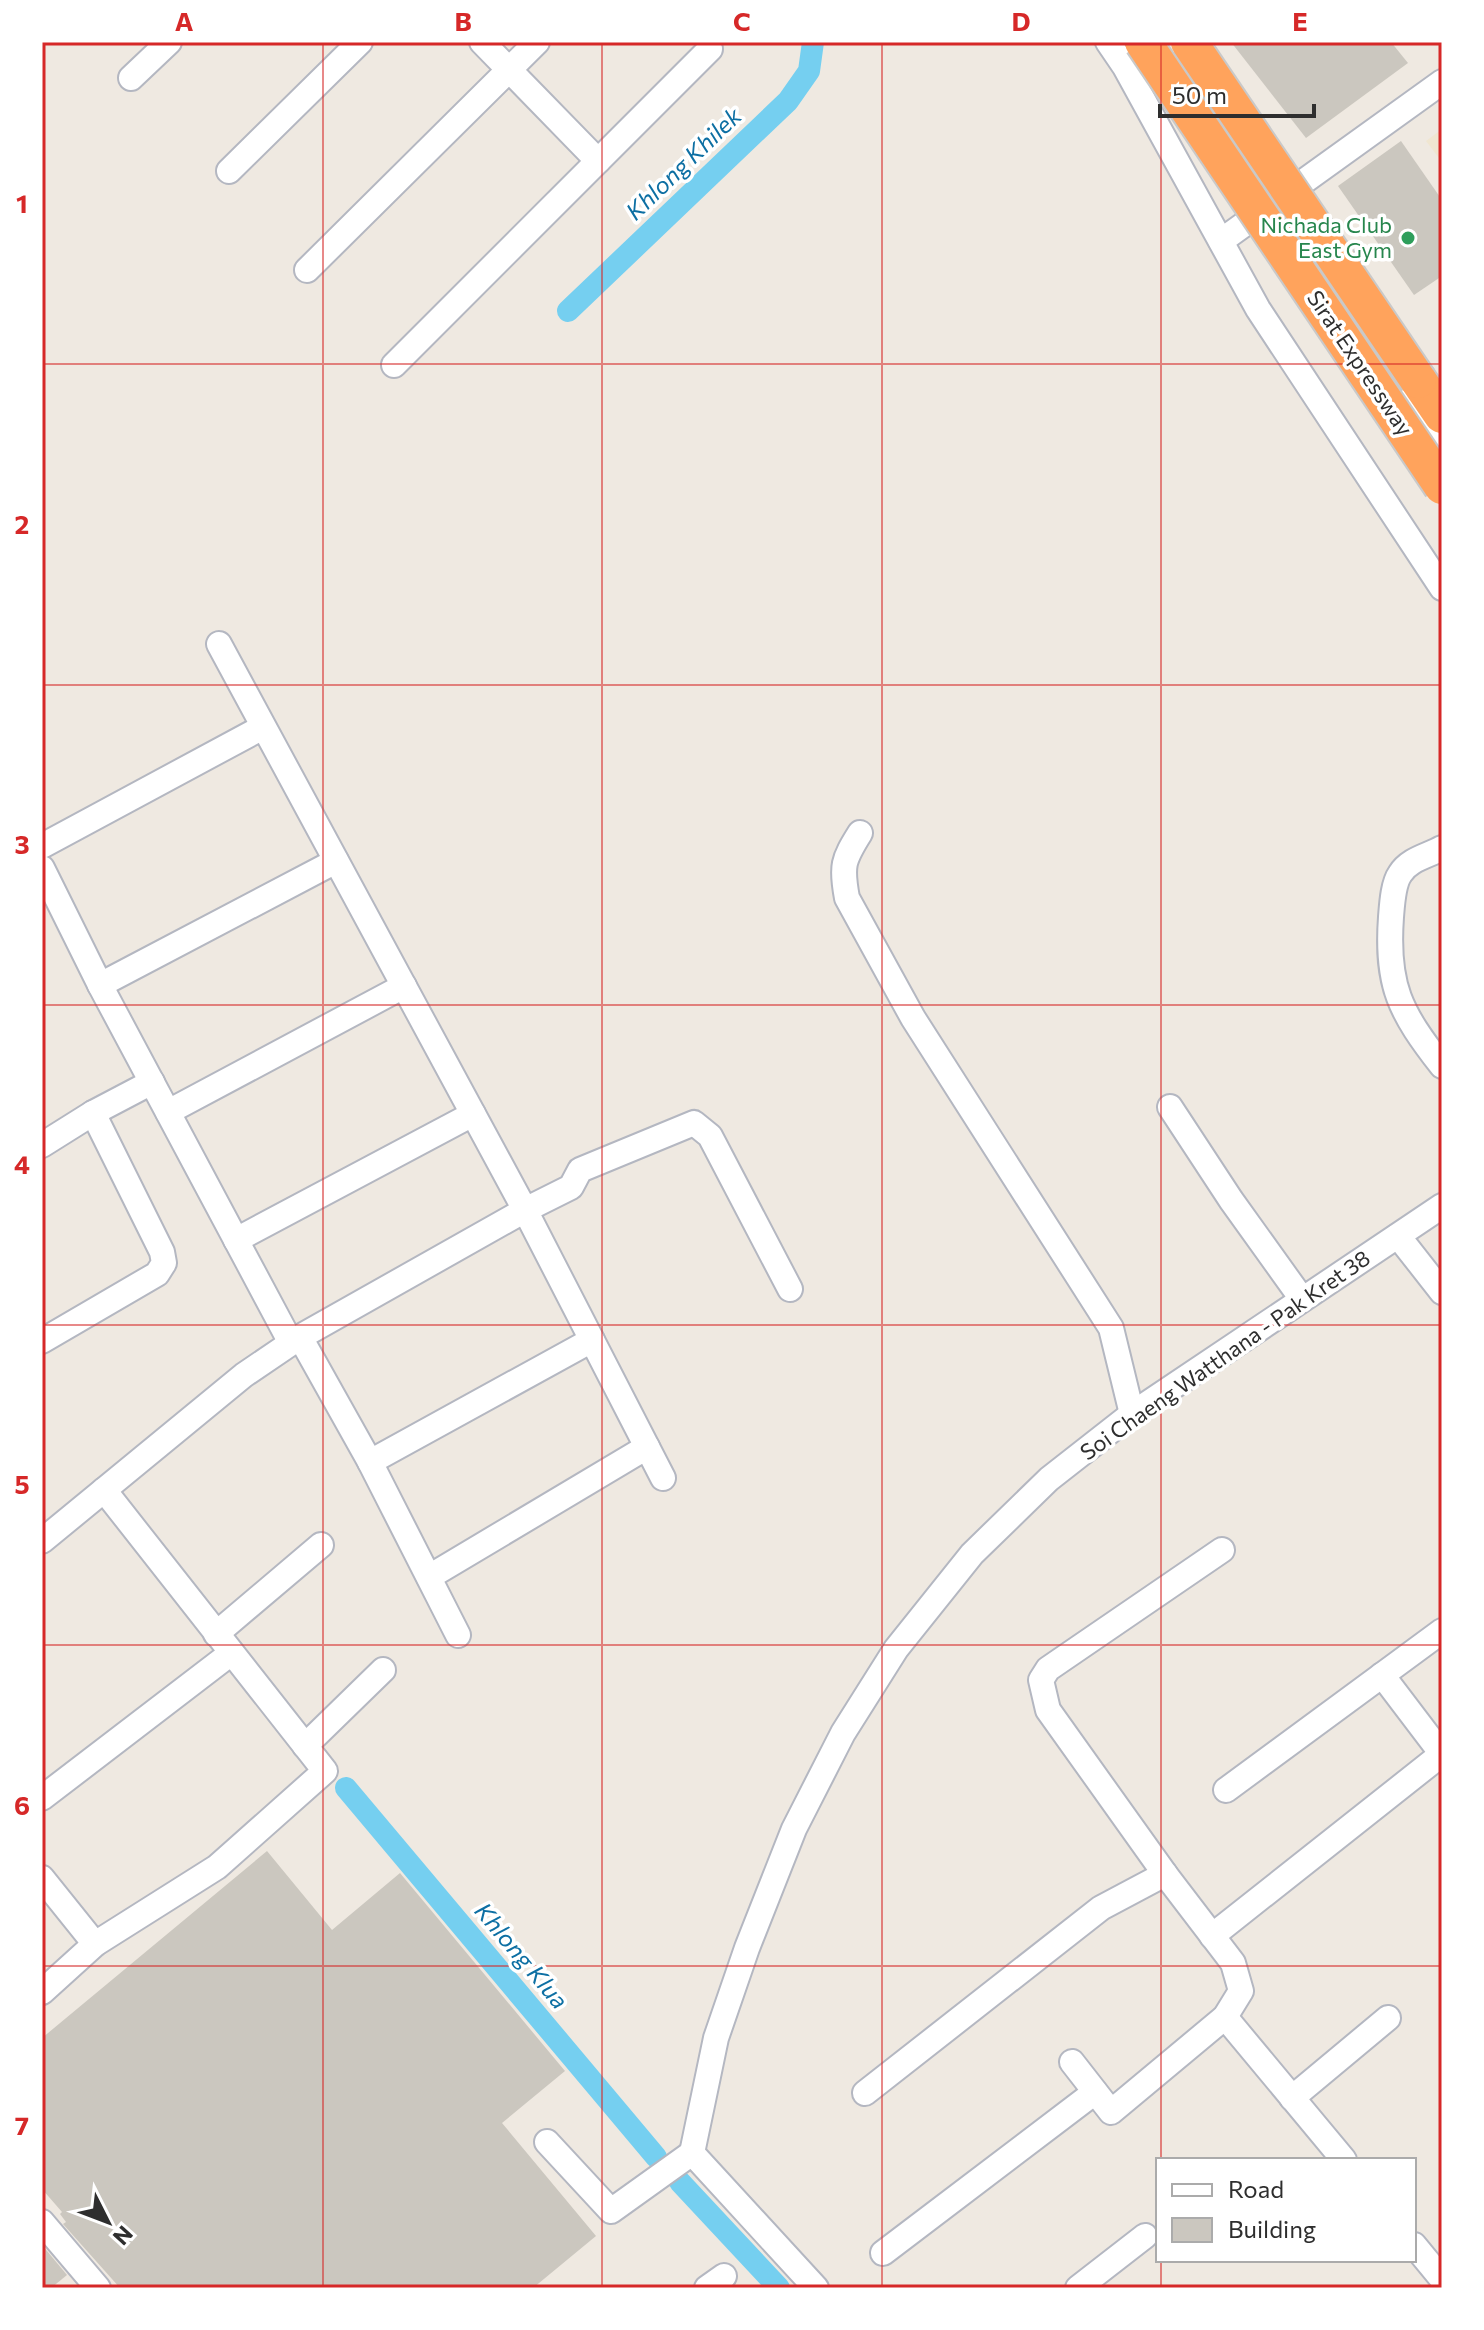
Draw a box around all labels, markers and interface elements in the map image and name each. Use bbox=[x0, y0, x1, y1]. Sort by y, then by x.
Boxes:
text: A bbox=[175, 5, 194, 36]
text: B bbox=[454, 5, 472, 36]
text: C bbox=[733, 5, 751, 36]
text: D bbox=[1011, 5, 1031, 36]
text: E bbox=[1292, 5, 1308, 36]
scale bar bbox=[1160, 68, 1314, 118]
text: 50 m bbox=[1172, 80, 1227, 109]
water label: Khlong Khilek bbox=[619, 100, 747, 225]
text: 1 bbox=[16, 187, 28, 218]
place label: Nichada Club East Gym bbox=[1260, 211, 1392, 263]
marker: Nichada Club East Gym bbox=[1399, 229, 1417, 247]
street label: Sirat Expressway bbox=[1302, 285, 1419, 441]
text: 2 bbox=[15, 508, 29, 539]
text: 3 bbox=[14, 828, 30, 859]
text: 4 bbox=[14, 1148, 30, 1179]
street label: Soi Chaeng Watthana - Pak Kret 38 bbox=[1075, 1244, 1375, 1465]
text: 5 bbox=[14, 1468, 30, 1499]
text: 6 bbox=[14, 1789, 30, 1820]
water label: Khlong Klua bbox=[469, 1896, 575, 2014]
text: 7 bbox=[15, 2109, 29, 2140]
legend bbox=[1156, 2158, 1416, 2262]
text: Road bbox=[1228, 2174, 1284, 2203]
north arrow bbox=[68, 2182, 148, 2262]
text: Building bbox=[1228, 2214, 1316, 2243]
text: N bbox=[108, 2221, 139, 2251]

